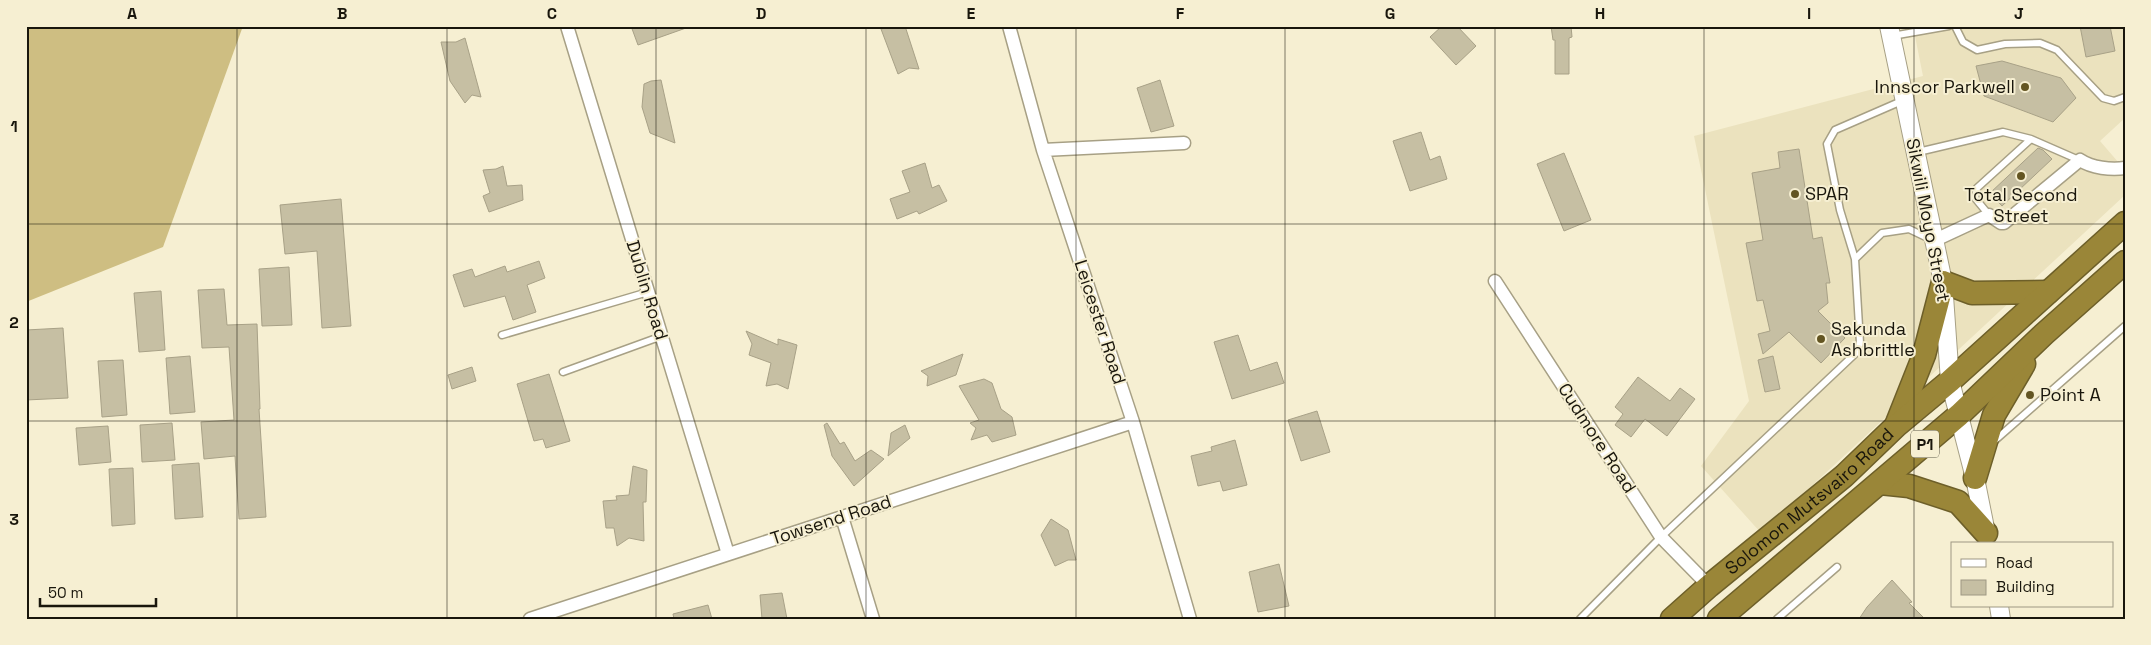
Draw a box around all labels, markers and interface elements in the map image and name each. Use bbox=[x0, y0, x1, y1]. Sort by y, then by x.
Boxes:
text: A bbox=[127, 3, 137, 24]
text: B bbox=[337, 3, 347, 24]
text: C bbox=[547, 3, 557, 24]
text: D bbox=[756, 3, 766, 24]
text: E bbox=[967, 3, 976, 24]
text: F bbox=[1176, 3, 1185, 24]
text: G bbox=[1385, 3, 1395, 24]
text: H bbox=[1595, 3, 1605, 24]
text: I bbox=[1807, 3, 1811, 24]
text: J bbox=[2014, 3, 2024, 24]
place label: Innscor Parkwell bbox=[1875, 75, 2015, 98]
marker: Innscor Parkwell bbox=[2019, 81, 2031, 93]
text: 1 bbox=[10, 116, 18, 137]
street label: Sikwili Moyo Street bbox=[1901, 136, 1956, 304]
marker: Total Second Street bbox=[2015, 170, 2027, 182]
place label: SPAR bbox=[1805, 182, 1849, 205]
place label: Total Second Street bbox=[1964, 183, 2078, 227]
marker: SPAR bbox=[1789, 188, 1801, 200]
street label: Dublin Road bbox=[621, 237, 674, 343]
street label: Leicester Road bbox=[1069, 257, 1131, 387]
text: 2 bbox=[9, 312, 19, 333]
place label: Sakunda Ashbrittle bbox=[1831, 317, 1915, 361]
marker: Sakunda Ashbrittle bbox=[1815, 333, 1827, 345]
street label: Cudmore Road bbox=[1553, 378, 1642, 497]
place label: Point A bbox=[2040, 383, 2101, 406]
marker: Point A bbox=[2024, 389, 2036, 401]
street label: Solomon Mutsvairo Road bbox=[1720, 423, 1898, 579]
road number: P1 bbox=[1911, 430, 1939, 458]
street label: Towsend Road bbox=[768, 489, 894, 550]
text: 3 bbox=[9, 509, 19, 530]
legend bbox=[1951, 542, 2114, 608]
text: Road bbox=[1996, 553, 2033, 572]
scale bar bbox=[40, 575, 156, 607]
text: Building bbox=[1996, 577, 2055, 596]
text: 50 m bbox=[48, 583, 83, 602]

